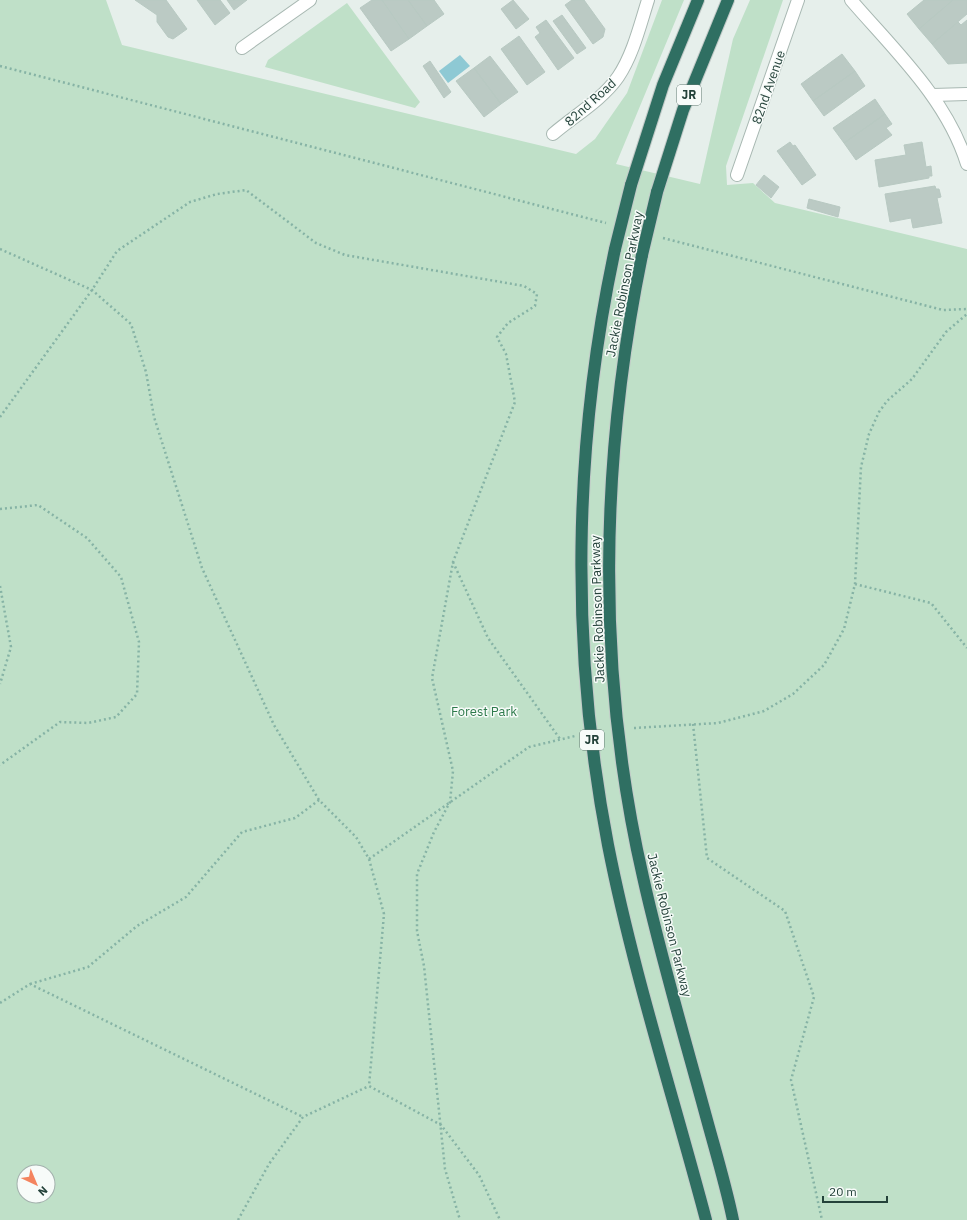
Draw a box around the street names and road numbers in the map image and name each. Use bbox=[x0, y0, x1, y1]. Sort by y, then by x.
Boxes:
street label: 82nd Avenue bbox=[748, 48, 789, 126]
street label: 82nd Road bbox=[561, 75, 620, 130]
road number: JR bbox=[677, 85, 701, 105]
street label: Jackie Robinson Parkway bbox=[602, 210, 647, 358]
street label: Jackie Robinson Parkway bbox=[586, 534, 609, 683]
road number: JR bbox=[580, 730, 604, 750]
street label: Jackie Robinson Parkway bbox=[643, 851, 696, 999]

